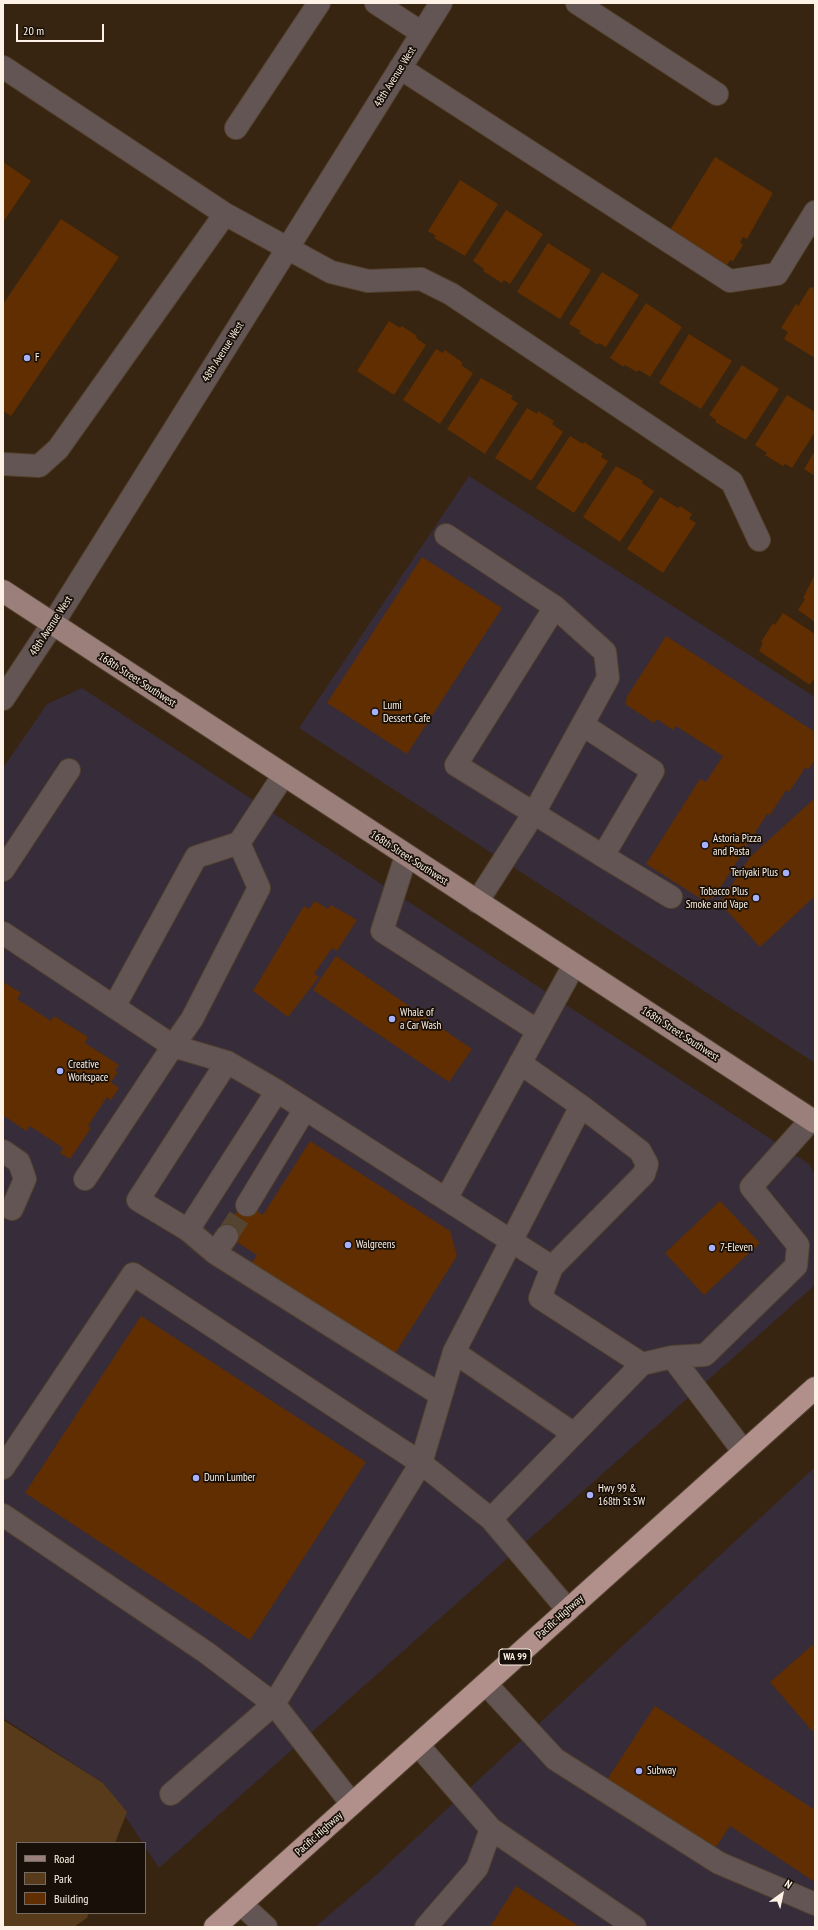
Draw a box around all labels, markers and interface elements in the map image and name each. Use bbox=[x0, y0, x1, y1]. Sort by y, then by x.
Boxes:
scale bar bbox=[18, 16, 106, 42]
text: 20 m bbox=[23, 23, 44, 38]
street label: 48th Avenue West bbox=[371, 44, 419, 110]
street label: 48th Avenue West bbox=[199, 319, 247, 385]
place label: F bbox=[35, 351, 40, 365]
marker: F bbox=[22, 353, 32, 363]
street label: 48th Avenue West bbox=[27, 594, 75, 658]
street label: 168th Street Southwest bbox=[96, 650, 178, 710]
place label: Lumi Dessert Cafe bbox=[383, 699, 431, 725]
marker: Lumi Dessert Cafe bbox=[370, 707, 380, 717]
street label: 168th Street Southwest bbox=[368, 828, 450, 888]
place label: Astoria Pizza and Pasta bbox=[713, 832, 761, 858]
marker: Astoria Pizza and Pasta bbox=[700, 840, 710, 850]
place label: Teriyaki Plus bbox=[731, 866, 778, 880]
marker: Teriyaki Plus bbox=[781, 868, 791, 878]
place label: Tobacco Plus Smoke and Vape bbox=[686, 885, 748, 911]
marker: Tobacco Plus Smoke and Vape bbox=[751, 893, 761, 903]
street label: 168th Street Southwest bbox=[639, 1004, 721, 1064]
place label: Whale of a Car Wash bbox=[400, 1006, 441, 1032]
marker: Whale of a Car Wash bbox=[387, 1014, 397, 1024]
place label: Creative Workspace bbox=[68, 1058, 108, 1084]
marker: Creative Workspace bbox=[55, 1066, 65, 1076]
place label: Walgreens bbox=[356, 1238, 395, 1252]
marker: Walgreens bbox=[343, 1240, 353, 1250]
place label: 7-Eleven bbox=[720, 1241, 753, 1255]
marker: 7-Eleven bbox=[707, 1243, 717, 1253]
place label: Dunn Lumber bbox=[204, 1471, 255, 1485]
marker: Dunn Lumber bbox=[191, 1473, 201, 1483]
place label: Hwy 99 & 168th St SW bbox=[598, 1482, 645, 1508]
marker: Hwy 99 & 168th St SW bbox=[585, 1490, 595, 1500]
street label: Pacific Highway bbox=[534, 1592, 586, 1642]
road number: WA 99 bbox=[499, 1649, 531, 1665]
place label: Subway bbox=[647, 1764, 676, 1778]
marker: Subway bbox=[634, 1766, 644, 1776]
street label: Pacific Highway bbox=[293, 1809, 345, 1859]
legend bbox=[16, 1842, 146, 1914]
text: Road bbox=[54, 1851, 74, 1866]
text: Park bbox=[54, 1871, 72, 1886]
north arrow bbox=[762, 1874, 802, 1914]
text: N bbox=[782, 1876, 795, 1891]
text: Building bbox=[54, 1891, 89, 1906]

